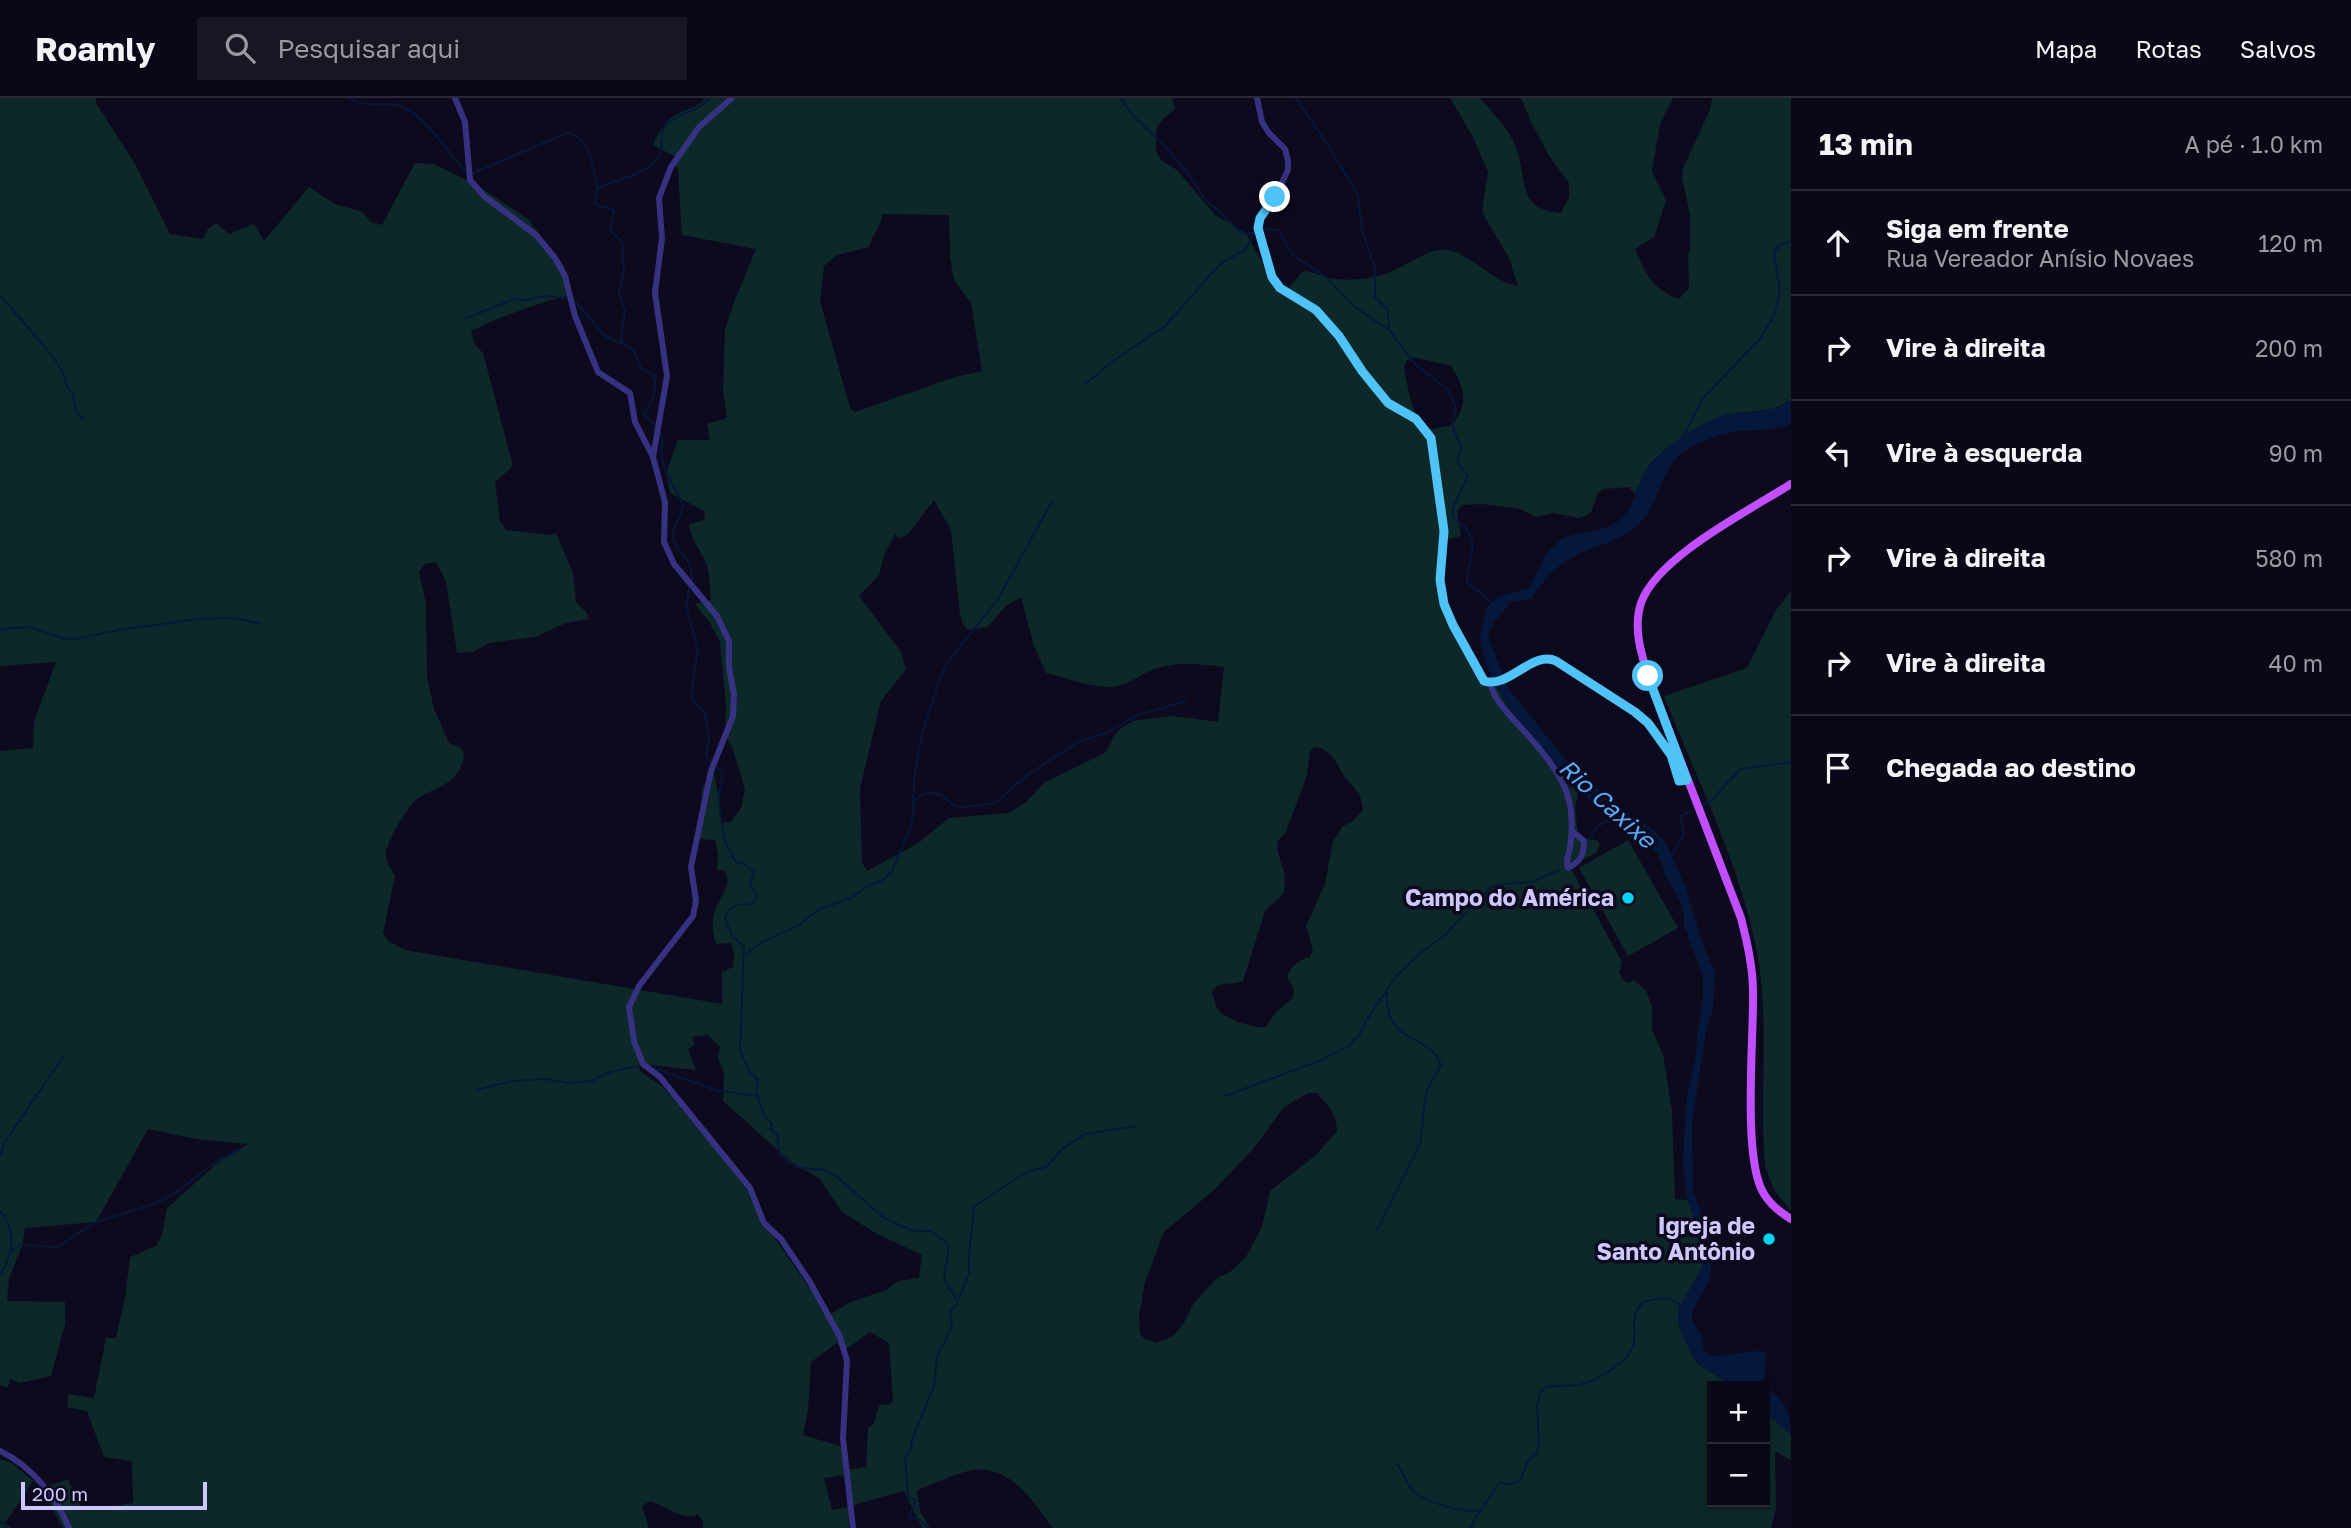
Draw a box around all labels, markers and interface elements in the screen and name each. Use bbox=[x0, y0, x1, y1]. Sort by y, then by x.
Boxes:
search box bbox=[197, 17, 687, 80]
text: Roamly bbox=[35, 29, 155, 68]
icon: search bbox=[221, 29, 259, 67]
text: Pesquisar aqui bbox=[277, 33, 460, 64]
text: Mapa bbox=[2035, 34, 2097, 63]
text: Rotas bbox=[2135, 34, 2202, 63]
text: Salvos bbox=[2240, 34, 2316, 63]
text: 13 min bbox=[1819, 126, 1913, 162]
text: A pé · 1.0 km bbox=[2185, 130, 2323, 158]
route end bbox=[1259, 181, 1290, 212]
text: Siga em frente bbox=[1886, 213, 2069, 244]
icon: ahead bbox=[1819, 224, 1857, 262]
text: 120 m bbox=[2258, 229, 2323, 257]
text: Rua Vereador Anísio Novaes bbox=[1886, 244, 2194, 272]
icon: right bbox=[1819, 329, 1857, 367]
text: Vire à direita bbox=[1886, 332, 2046, 363]
text: 200 m bbox=[2255, 334, 2323, 362]
icon: left bbox=[1819, 434, 1857, 472]
text: Vire à esquerda bbox=[1886, 437, 2082, 468]
text: 90 m bbox=[2269, 439, 2323, 467]
icon: right bbox=[1819, 539, 1857, 577]
text: Vire à direita bbox=[1886, 542, 2046, 573]
text: 580 m bbox=[2255, 544, 2323, 572]
icon: right bbox=[1819, 644, 1857, 682]
text: Vire à direita bbox=[1886, 647, 2046, 678]
text: 40 m bbox=[2269, 649, 2323, 677]
route start bbox=[1632, 660, 1663, 691]
icon: arrive bbox=[1819, 749, 1857, 787]
water label: Rio Caxixe bbox=[1554, 752, 1664, 855]
text: Chegada ao destino bbox=[1886, 752, 2136, 783]
place label: Campo do América bbox=[1405, 883, 1614, 911]
marker: Campo do América bbox=[1620, 890, 1636, 906]
place label: Igreja de Santo Antônio bbox=[1596, 1211, 1755, 1265]
marker: Igreja de Santo Antônio bbox=[1761, 1231, 1777, 1247]
map controls bbox=[1707, 1381, 1770, 1507]
button: + bbox=[1707, 1381, 1770, 1444]
button: − bbox=[1707, 1444, 1770, 1507]
scale bar bbox=[21, 1479, 206, 1511]
text: 200 m bbox=[32, 1482, 88, 1505]

